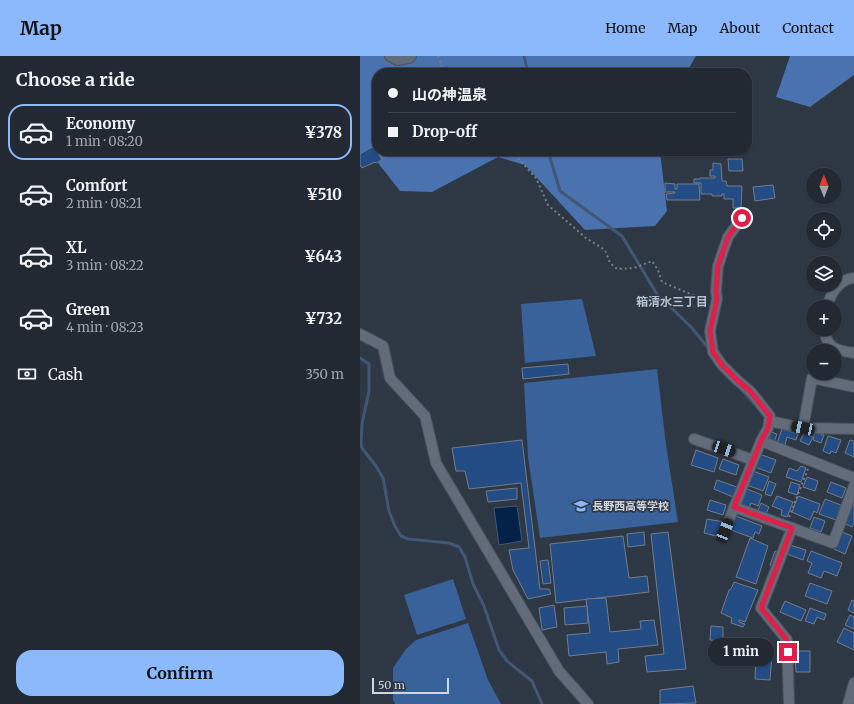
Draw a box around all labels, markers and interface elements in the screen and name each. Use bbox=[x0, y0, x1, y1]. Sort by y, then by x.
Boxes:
text: Map bbox=[20, 16, 62, 40]
text: Home bbox=[605, 19, 646, 37]
text: Map bbox=[668, 19, 697, 37]
text: About bbox=[719, 19, 760, 37]
text: Contact bbox=[782, 19, 834, 37]
text: Choose a ride bbox=[16, 68, 135, 91]
text: 山の神温泉 bbox=[412, 85, 487, 104]
icon: car bbox=[18, 114, 54, 150]
text: Economy bbox=[66, 114, 135, 133]
text: Drop-off bbox=[412, 122, 477, 141]
text: ¥378 bbox=[305, 123, 342, 142]
text: 1 min · 08:20 bbox=[66, 133, 143, 150]
north arrow bbox=[806, 168, 842, 204]
map controls bbox=[806, 168, 842, 380]
icon: car bbox=[18, 176, 54, 212]
text: Comfort bbox=[66, 176, 127, 195]
text: ¥510 bbox=[306, 185, 342, 204]
text: 2 min · 08:21 bbox=[66, 195, 142, 212]
route start bbox=[733, 209, 751, 227]
button: locate bbox=[806, 212, 842, 248]
icon: car bbox=[18, 238, 54, 274]
text: XL bbox=[66, 238, 87, 257]
text: ¥643 bbox=[304, 247, 342, 266]
button: layers bbox=[806, 256, 842, 292]
text: 3 min · 08:22 bbox=[66, 257, 144, 274]
district label: 箱清水三丁目 bbox=[636, 294, 708, 309]
icon: car bbox=[18, 300, 54, 336]
text: Green bbox=[66, 300, 110, 319]
button: + bbox=[806, 300, 842, 336]
text: ¥732 bbox=[305, 309, 342, 328]
text: 4 min · 08:23 bbox=[66, 319, 144, 336]
button: − bbox=[806, 344, 842, 380]
icon: cash bbox=[16, 363, 38, 385]
text: Cash bbox=[48, 365, 83, 384]
text: 350 m bbox=[306, 366, 344, 383]
car bbox=[790, 420, 816, 436]
car bbox=[711, 439, 737, 459]
school or university icon: 長野西高等学校 bbox=[573, 498, 589, 514]
place label: 長野西高等学校 bbox=[592, 499, 669, 513]
car bbox=[715, 517, 735, 543]
callout: 1 min bbox=[708, 638, 774, 666]
text: 1 min bbox=[723, 643, 759, 660]
route end bbox=[779, 643, 797, 661]
button: Confirm bbox=[16, 650, 344, 696]
scale bar bbox=[372, 676, 449, 695]
text: 50 m bbox=[378, 678, 405, 692]

